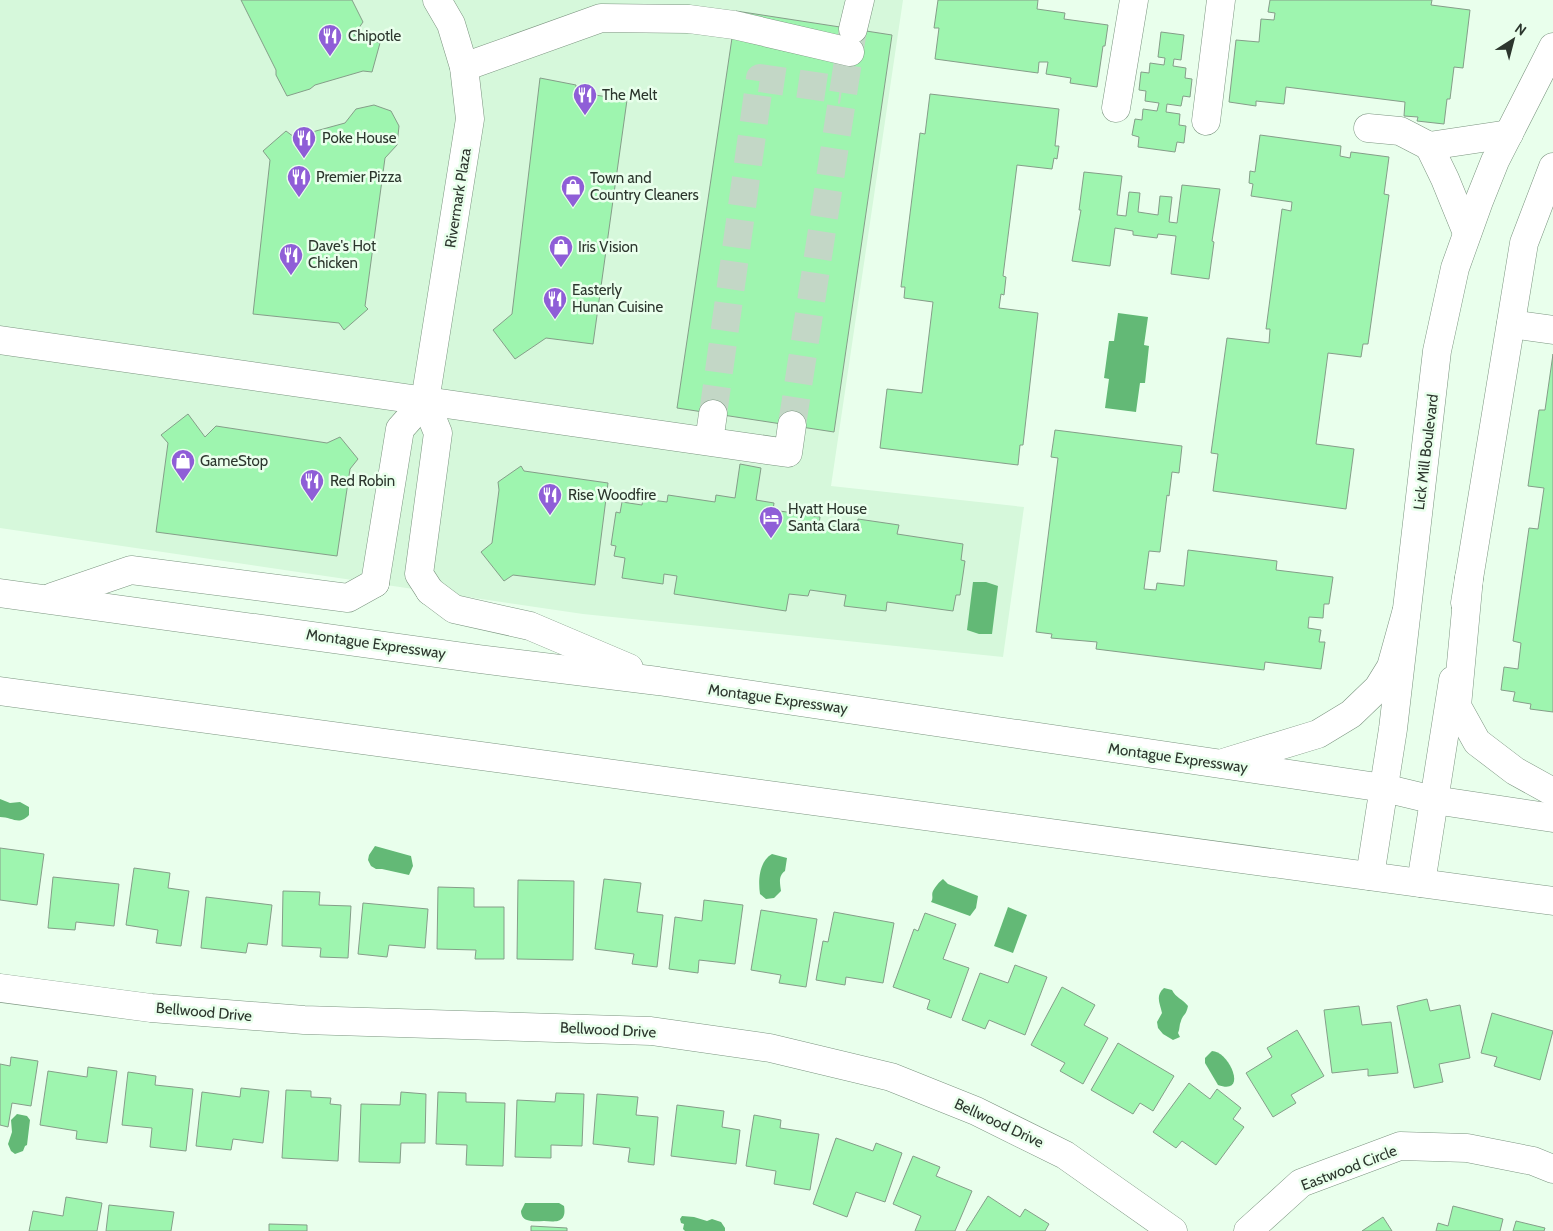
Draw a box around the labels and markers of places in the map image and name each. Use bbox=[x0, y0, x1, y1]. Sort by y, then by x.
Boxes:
restaurant icon: Chipotle bbox=[317, 23, 343, 57]
place label: Chipotle bbox=[348, 27, 402, 45]
restaurant icon: The Melt bbox=[572, 82, 598, 116]
place label: The Melt bbox=[602, 86, 657, 104]
restaurant icon: Poke House bbox=[291, 125, 317, 159]
place label: Poke House bbox=[322, 129, 397, 147]
restaurant icon: Premier Pizza bbox=[286, 164, 312, 198]
place label: Premier Pizza bbox=[316, 168, 403, 186]
place label: Town and Country Cleaners bbox=[590, 169, 699, 204]
shop icon: Town and Country Cleaners bbox=[560, 174, 586, 208]
shop icon: Iris Vision bbox=[548, 234, 574, 268]
place label: Dave's Hot Chicken bbox=[308, 237, 376, 272]
place label: Iris Vision bbox=[578, 238, 638, 256]
restaurant icon: Dave's Hot Chicken bbox=[278, 242, 304, 276]
place label: Easterly Hunan Cuisine bbox=[572, 281, 663, 316]
restaurant icon: Easterly Hunan Cuisine bbox=[542, 286, 568, 320]
shop icon: GameStop bbox=[170, 448, 196, 482]
place label: GameStop bbox=[200, 452, 268, 470]
restaurant icon: Red Robin bbox=[299, 468, 325, 502]
place label: Red Robin bbox=[330, 472, 395, 490]
restaurant icon: Rise Woodfire bbox=[537, 482, 563, 516]
place label: Rise Woodfire bbox=[568, 486, 657, 504]
place label: Hyatt House Santa Clara bbox=[788, 500, 867, 535]
hotel icon: Hyatt House Santa Clara bbox=[758, 505, 784, 539]

